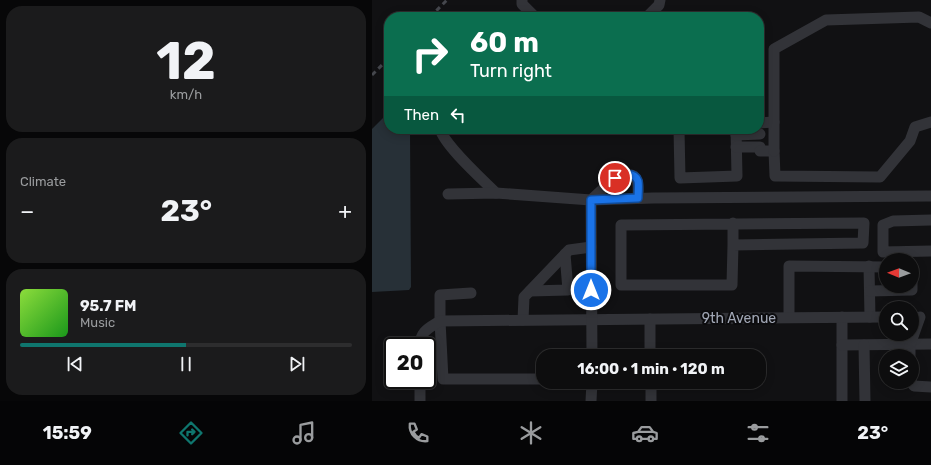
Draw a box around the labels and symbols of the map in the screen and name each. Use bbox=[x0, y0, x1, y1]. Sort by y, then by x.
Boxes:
pin bbox=[598, 161, 632, 195]
north arrow bbox=[879, 253, 919, 293]
position arrow bbox=[570, 269, 612, 311]
street label: 9th Avenue bbox=[702, 310, 776, 327]
speed limit sign: 20 bbox=[384, 337, 436, 389]

